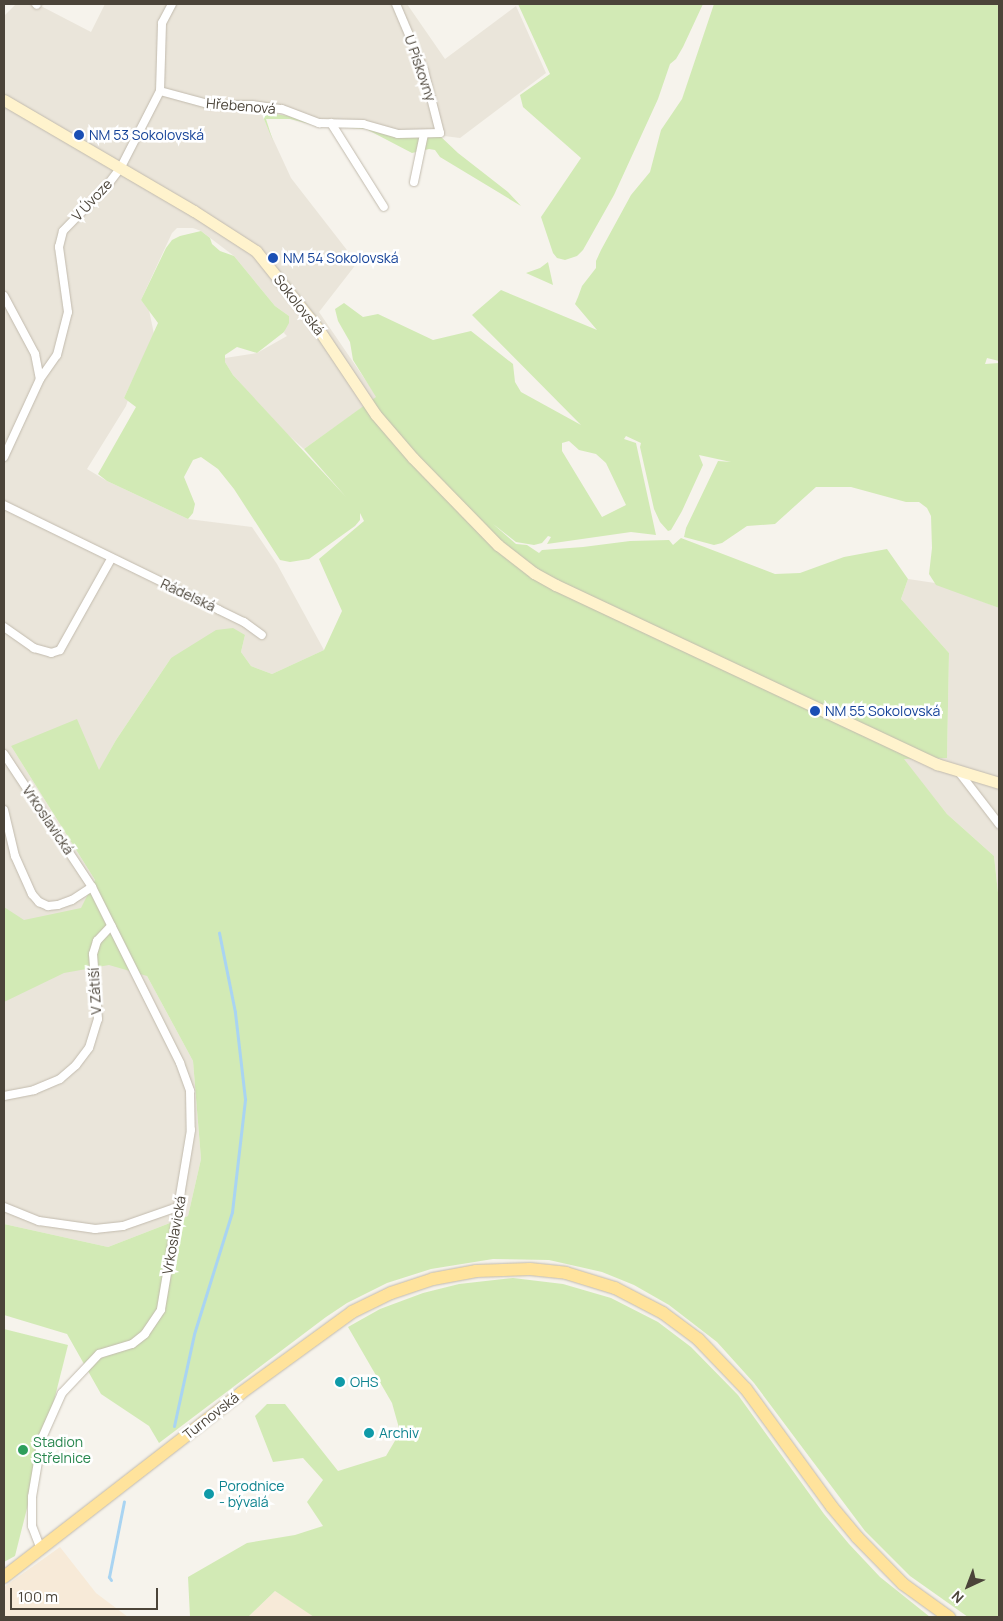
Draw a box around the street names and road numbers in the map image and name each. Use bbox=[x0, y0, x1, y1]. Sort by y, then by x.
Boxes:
street label: U Pískovny bbox=[401, 33, 439, 103]
street label: Hřebenová bbox=[206, 95, 276, 117]
street label: V Úvoze bbox=[68, 176, 116, 224]
street label: Sokolovská bbox=[270, 271, 328, 339]
street label: Rádelská bbox=[158, 575, 218, 615]
street label: Vrkoslavická bbox=[19, 782, 77, 858]
street label: V Zátiší bbox=[85, 967, 105, 1015]
street label: Vrkoslavická bbox=[159, 1194, 189, 1276]
street label: Turnovská bbox=[180, 1389, 242, 1443]

